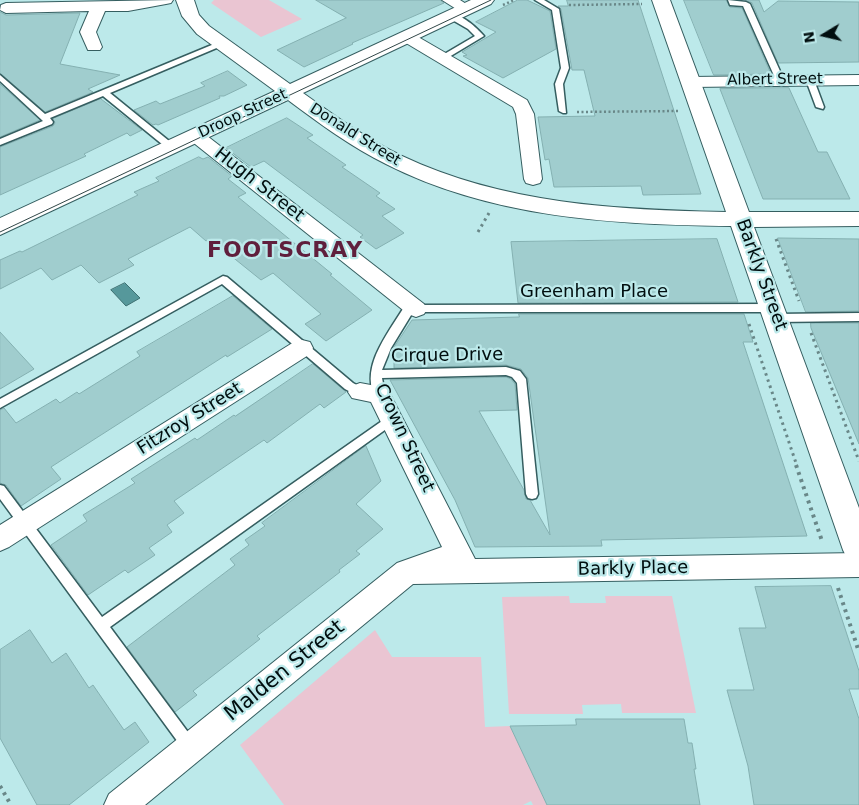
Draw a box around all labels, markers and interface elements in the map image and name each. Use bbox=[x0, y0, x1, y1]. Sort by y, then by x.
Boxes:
north arrow bbox=[799, 10, 849, 60]
text: N bbox=[800, 30, 818, 44]
street label: Albert Street bbox=[727, 70, 823, 90]
street label: Droop Street bbox=[196, 86, 290, 142]
street label: Donald Street bbox=[306, 100, 404, 170]
street label: Hugh Street bbox=[210, 143, 308, 227]
street label: Barkly Street bbox=[731, 216, 791, 334]
district label: FOOTSCRAY bbox=[206, 238, 364, 264]
street label: Greenham Place bbox=[520, 281, 668, 303]
street label: Cirque Drive bbox=[391, 344, 503, 368]
street label: Fitzroy Street bbox=[134, 378, 246, 460]
street label: Crown Street bbox=[369, 380, 439, 496]
street label: Barkly Place bbox=[578, 557, 688, 581]
street label: Malden Street bbox=[220, 615, 350, 727]

